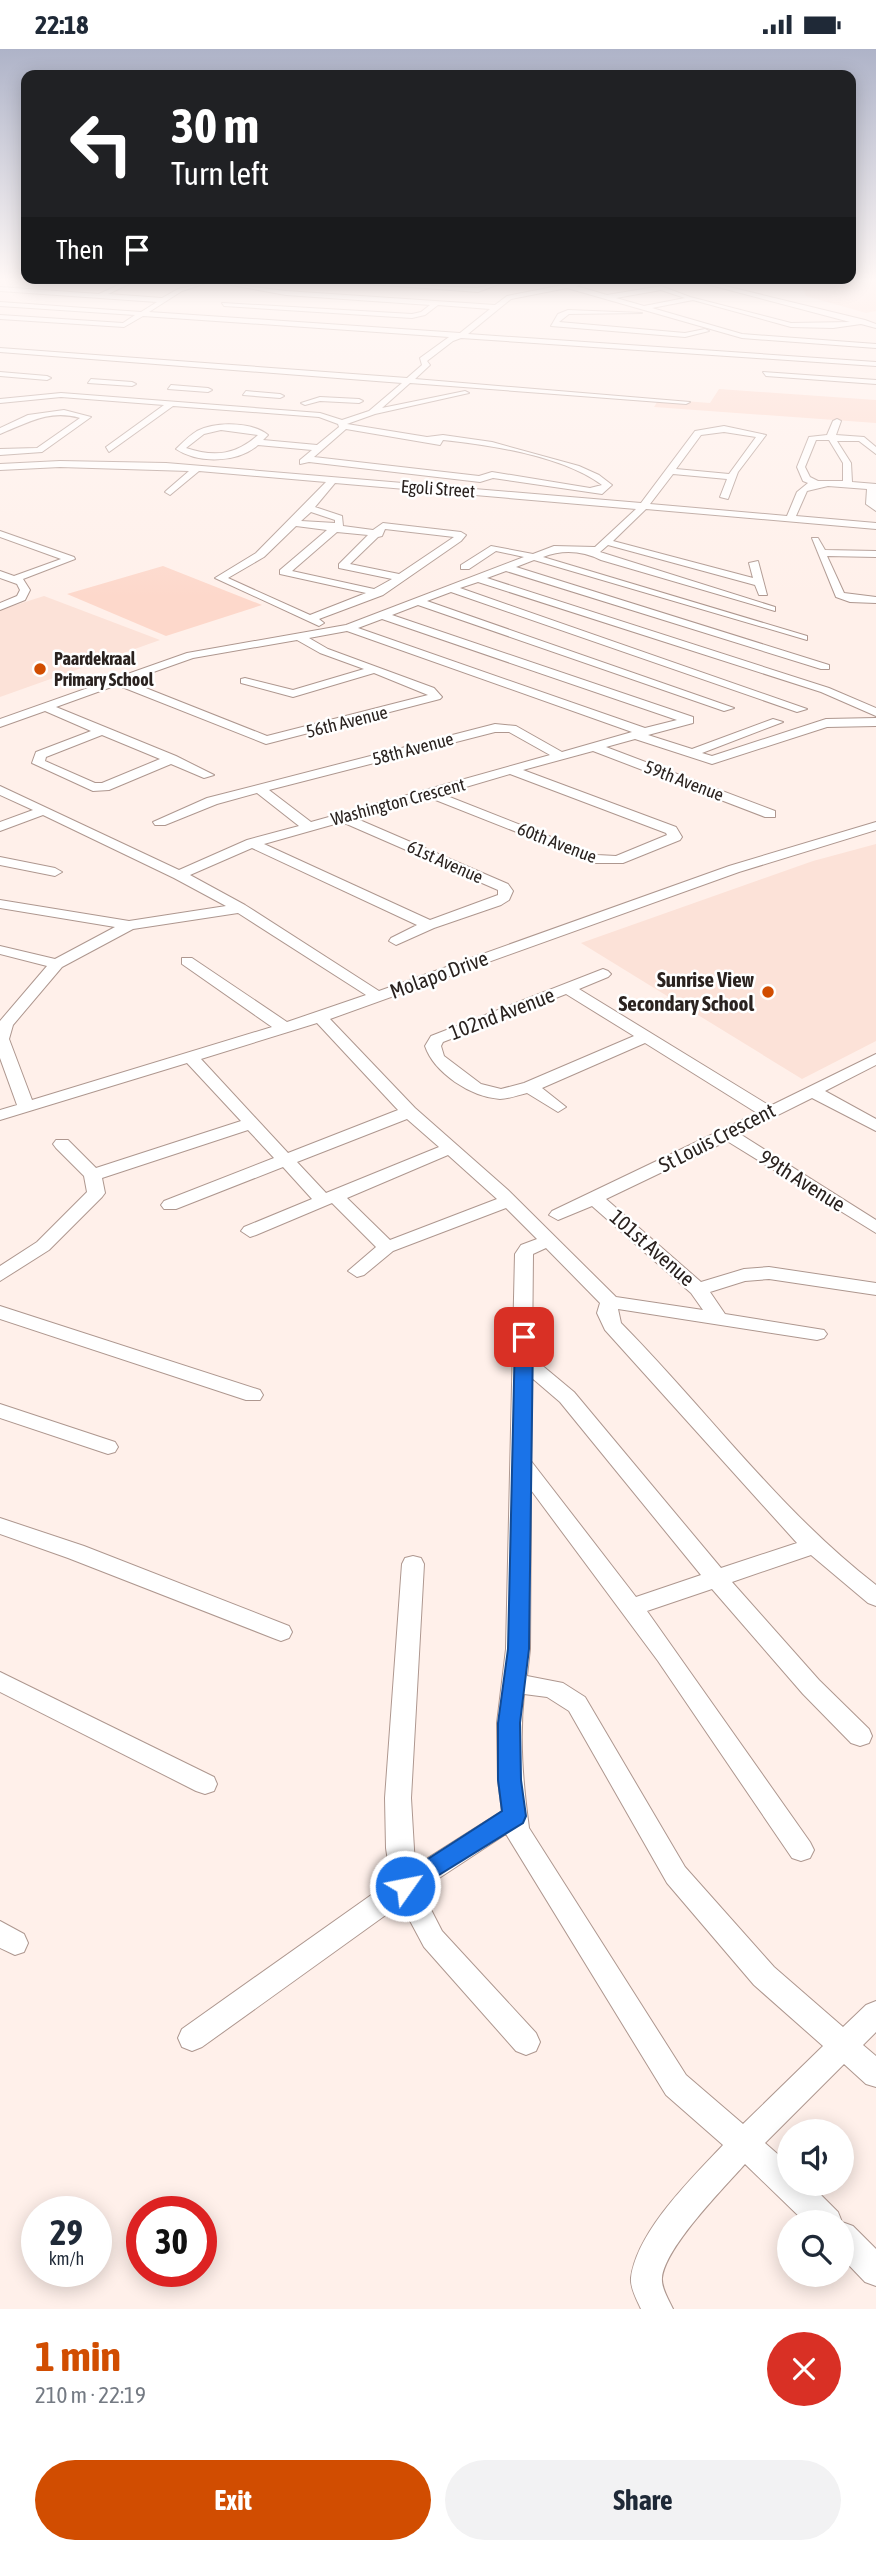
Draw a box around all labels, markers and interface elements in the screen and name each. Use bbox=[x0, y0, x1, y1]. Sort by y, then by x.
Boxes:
text: 22:18 bbox=[35, 10, 89, 40]
text: 30 m bbox=[171, 97, 259, 153]
icon: left bbox=[56, 98, 147, 189]
text: Turn left bbox=[171, 155, 269, 192]
icon: arrive bbox=[118, 231, 156, 269]
text: Then bbox=[56, 235, 104, 265]
street label: Egoli Street bbox=[400, 475, 476, 502]
place label: Paardekraal Primary School bbox=[54, 648, 154, 690]
marker: Paardekraal Primary School bbox=[32, 661, 48, 677]
street label: 56th Avenue bbox=[304, 701, 390, 742]
street label: 58th Avenue bbox=[370, 728, 456, 769]
street label: 59th Avenue bbox=[642, 756, 727, 805]
street label: Washington Crescent bbox=[329, 774, 467, 830]
street label: 60th Avenue bbox=[515, 818, 600, 867]
street label: 61st Avenue bbox=[404, 836, 486, 888]
street label: Molapo Drive bbox=[386, 945, 491, 1003]
place label: Sunrise View Secondary School bbox=[618, 967, 754, 1015]
street label: 102nd Avenue bbox=[446, 982, 558, 1044]
marker: Sunrise View Secondary School bbox=[760, 984, 776, 1000]
street label: St Louis Crescent bbox=[654, 1098, 779, 1177]
street label: 99th Avenue bbox=[755, 1144, 850, 1216]
street label: 101st Avenue bbox=[606, 1204, 700, 1290]
pin bbox=[494, 1307, 554, 1367]
icon: arrive bbox=[505, 1318, 543, 1356]
position arrow bbox=[368, 1849, 442, 1923]
map controls bbox=[777, 2119, 854, 2287]
button: sound bbox=[777, 2119, 854, 2196]
speed limit sign: 30 bbox=[126, 2196, 217, 2287]
button: search bbox=[777, 2210, 854, 2287]
text: 29 bbox=[50, 2212, 83, 2252]
text: km/h bbox=[49, 2248, 84, 2269]
text: 1 min bbox=[35, 2332, 121, 2380]
button: close bbox=[767, 2332, 841, 2406]
text: 210 m · 22:19 bbox=[35, 2382, 146, 2408]
button: Exit bbox=[35, 2460, 431, 2540]
button: Share bbox=[445, 2460, 841, 2540]

